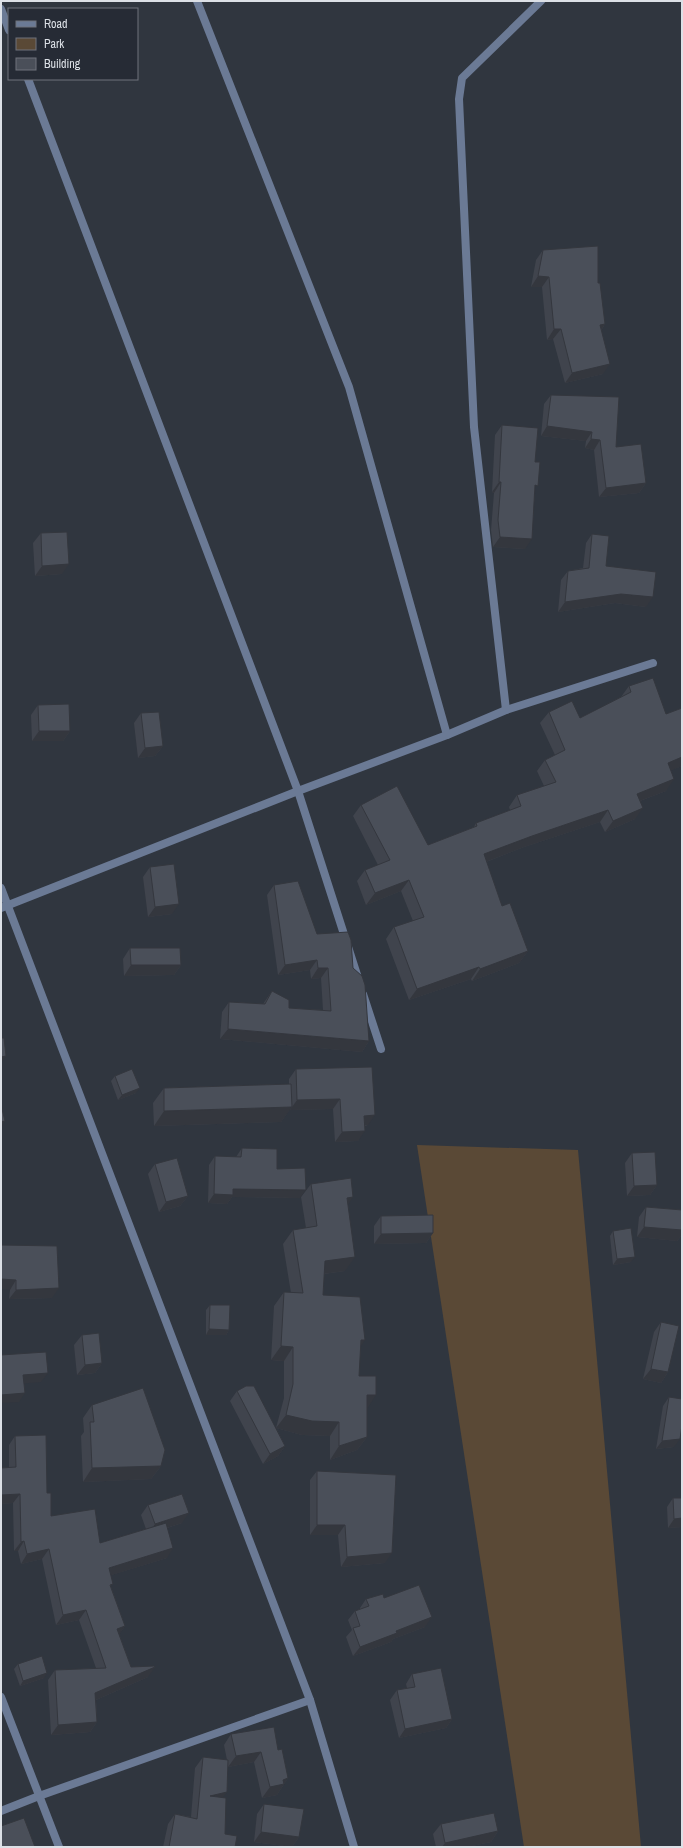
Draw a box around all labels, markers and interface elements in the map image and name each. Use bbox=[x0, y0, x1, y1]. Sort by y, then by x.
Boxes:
legend bbox=[8, 8, 138, 80]
text: Road bbox=[44, 16, 68, 32]
text: Park bbox=[44, 36, 64, 52]
text: Building bbox=[44, 56, 81, 72]

